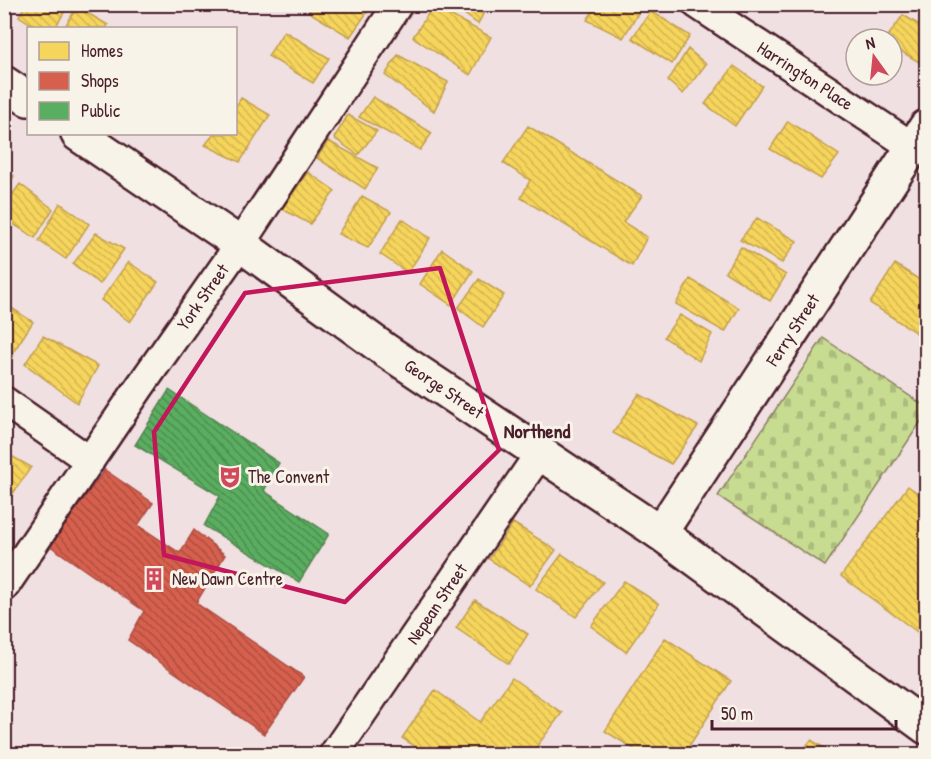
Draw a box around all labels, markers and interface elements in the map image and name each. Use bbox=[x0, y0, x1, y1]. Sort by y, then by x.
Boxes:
legend bbox=[27, 27, 237, 135]
north arrow bbox=[844, 27, 904, 87]
text: N bbox=[863, 31, 878, 54]
street label: Harrington Place bbox=[752, 35, 858, 116]
text: Homes bbox=[81, 38, 123, 63]
text: Shops bbox=[81, 68, 119, 93]
text: Public bbox=[81, 98, 120, 123]
street label: York Street bbox=[171, 258, 235, 335]
street label: Ferry Street bbox=[759, 288, 826, 372]
street label: George Street bbox=[399, 353, 490, 425]
district label: Northend bbox=[504, 417, 570, 444]
theatre icon: The Convent bbox=[217, 464, 243, 490]
place label: The Convent bbox=[248, 464, 330, 489]
street label: Nepean Street bbox=[400, 558, 473, 649]
building icon: New Dawn Centre bbox=[141, 566, 167, 592]
place label: New Dawn Centre bbox=[172, 566, 283, 591]
scale bar bbox=[712, 693, 896, 731]
text: 50 m bbox=[721, 701, 753, 726]

